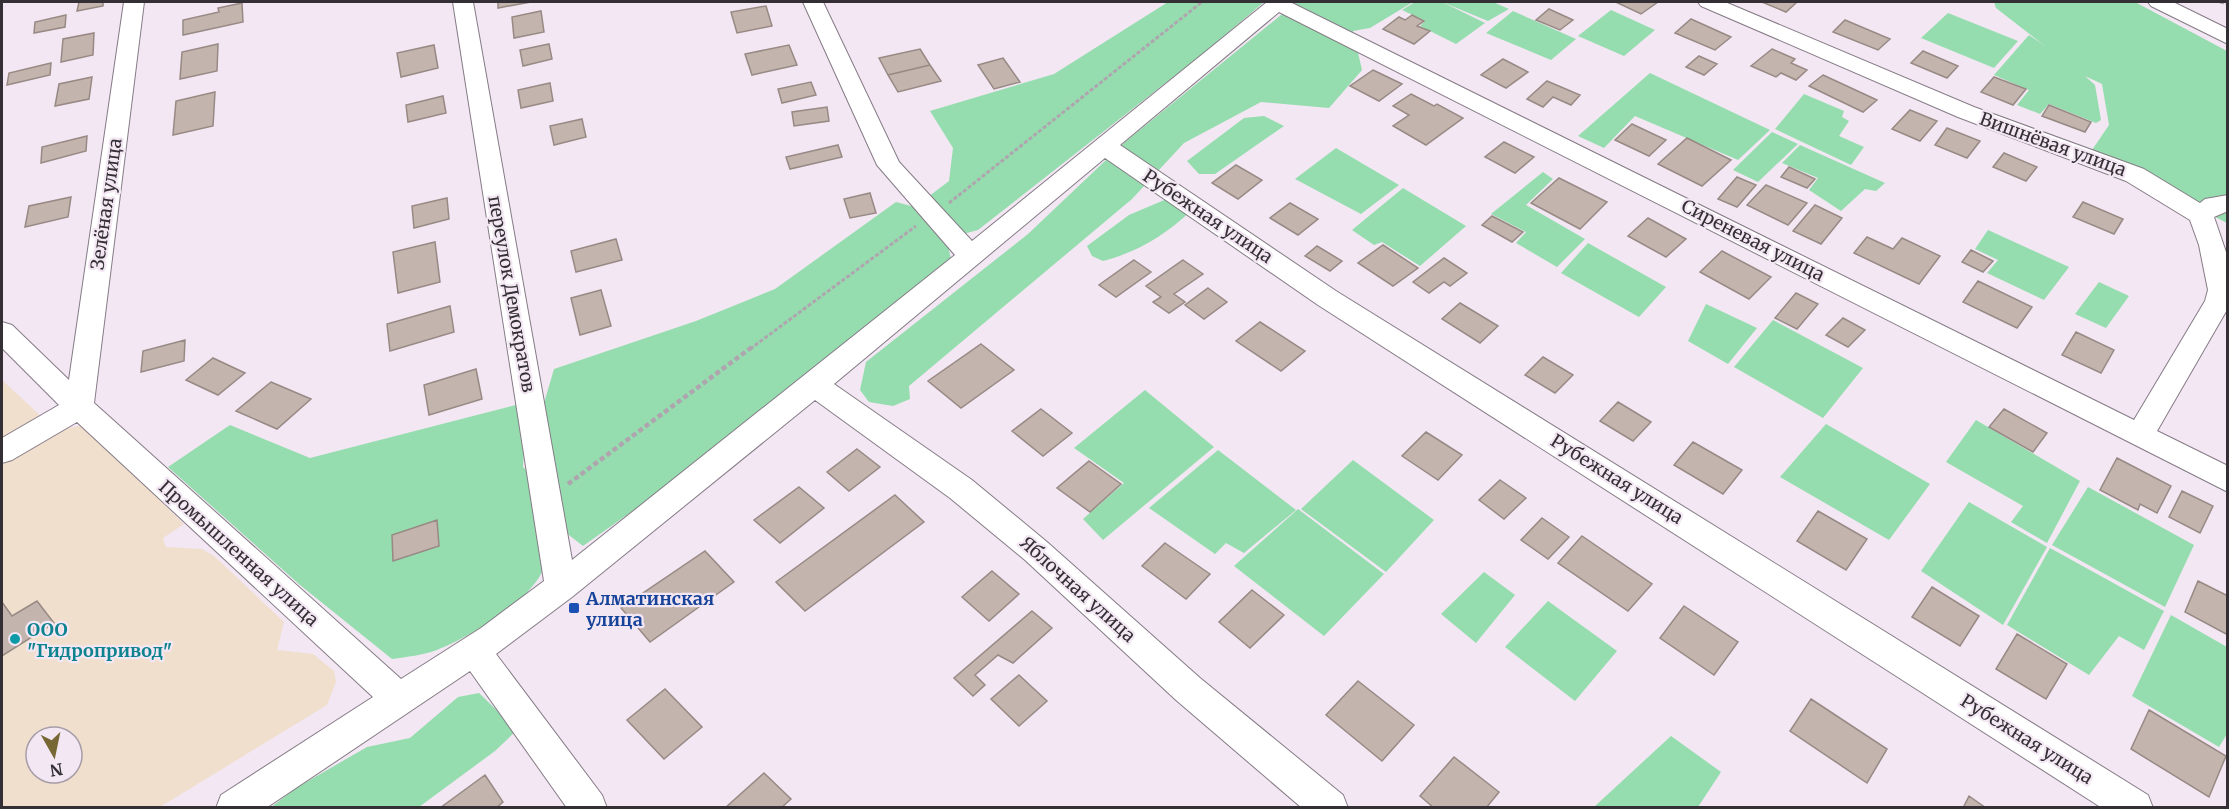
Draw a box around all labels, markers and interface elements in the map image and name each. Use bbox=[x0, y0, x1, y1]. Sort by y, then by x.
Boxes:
street label: Вишнёвая улица bbox=[1977, 107, 2130, 181]
street label: Зелёная улица bbox=[85, 136, 127, 271]
street label: Рубежная улица bbox=[1139, 164, 1278, 268]
street label: переулок Демократов bbox=[483, 194, 541, 395]
street label: Сиреневая улица bbox=[1678, 194, 1829, 286]
street label: Рубежная улица bbox=[1547, 429, 1688, 529]
street label: Промышленная улица bbox=[154, 475, 324, 631]
street label: Яблочная улица bbox=[1015, 531, 1141, 647]
place label: Алматинская улица bbox=[585, 587, 714, 631]
marker: Алматинская улица bbox=[567, 601, 581, 615]
place label: ООО "Гидропривод" bbox=[27, 618, 172, 662]
marker: ООО "Гидропривод" bbox=[8, 632, 22, 646]
street label: Рубежная улица bbox=[1957, 689, 2098, 789]
north arrow bbox=[24, 725, 84, 785]
text: N bbox=[48, 759, 64, 781]

